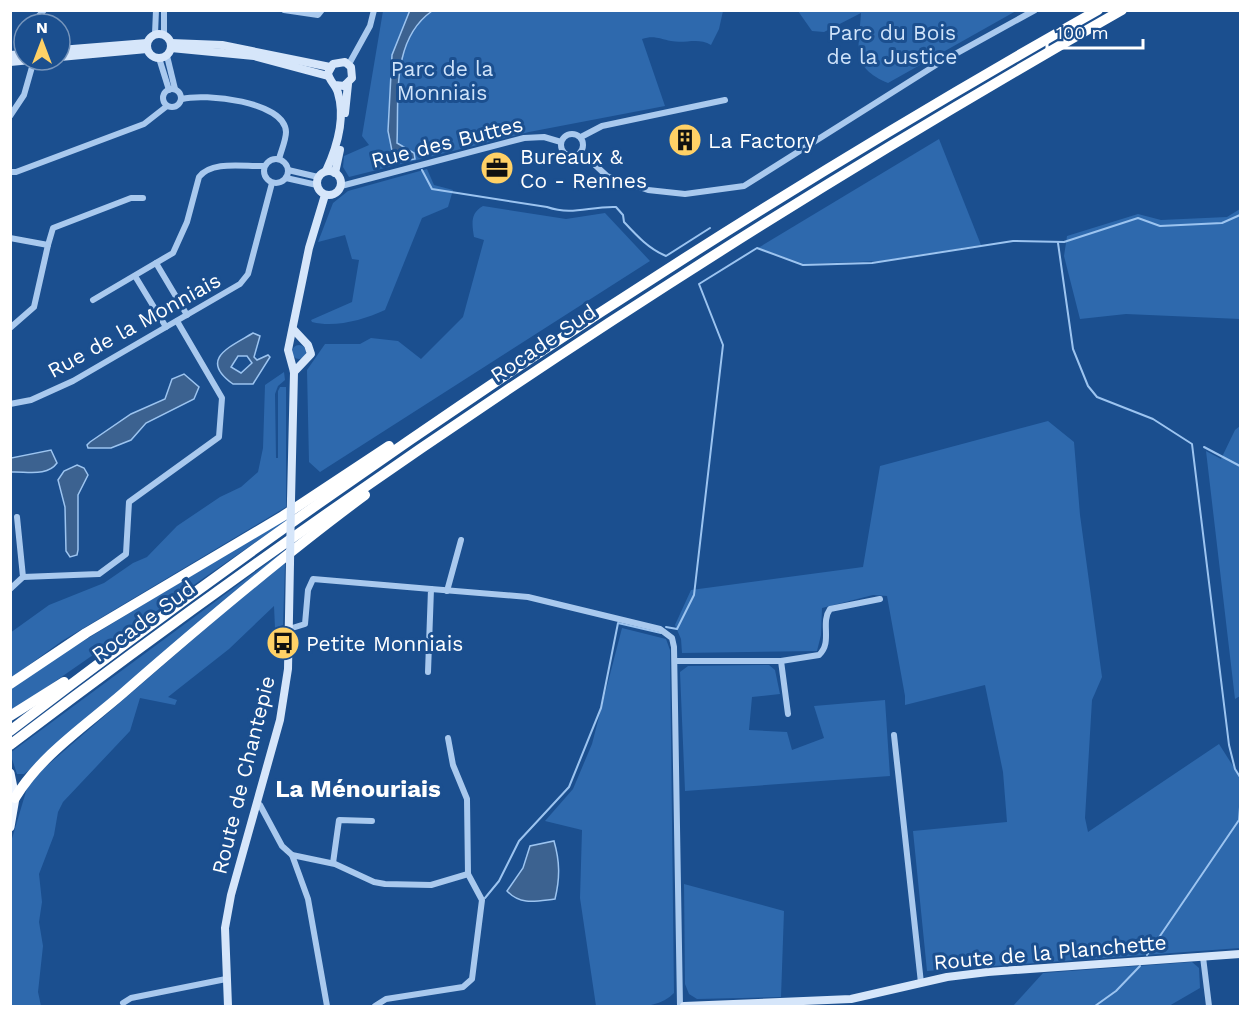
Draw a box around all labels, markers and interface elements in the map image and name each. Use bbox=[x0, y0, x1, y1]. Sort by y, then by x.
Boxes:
north arrow bbox=[12, 12, 72, 72]
scale bar bbox=[1047, 12, 1143, 50]
text: N bbox=[36, 18, 48, 37]
park label: Parc du Bois de la Justice bbox=[827, 20, 957, 69]
text: 100 m bbox=[1056, 22, 1109, 43]
park label: Parc de la Monniais bbox=[391, 56, 493, 105]
street label: Rue des Buttes bbox=[368, 111, 526, 173]
building icon: La Factory bbox=[667, 122, 703, 158]
place label: La Factory bbox=[708, 128, 815, 153]
place label: Bureaux & Co - Rennes bbox=[520, 144, 647, 193]
office icon: Bureaux & Co - Rennes bbox=[479, 150, 515, 186]
street label: Rue de la Monniais bbox=[43, 267, 225, 383]
street label: Rocade Sud bbox=[486, 299, 600, 387]
street label: Rocade Sud bbox=[86, 575, 200, 667]
bus stop icon: Petite Monniais bbox=[265, 625, 301, 661]
place label: Petite Monniais bbox=[306, 631, 463, 656]
street label: Route de Chantepie bbox=[206, 673, 280, 877]
district label: La Ménouriais bbox=[275, 775, 441, 803]
street label: Route de la Planchette bbox=[932, 929, 1168, 975]

